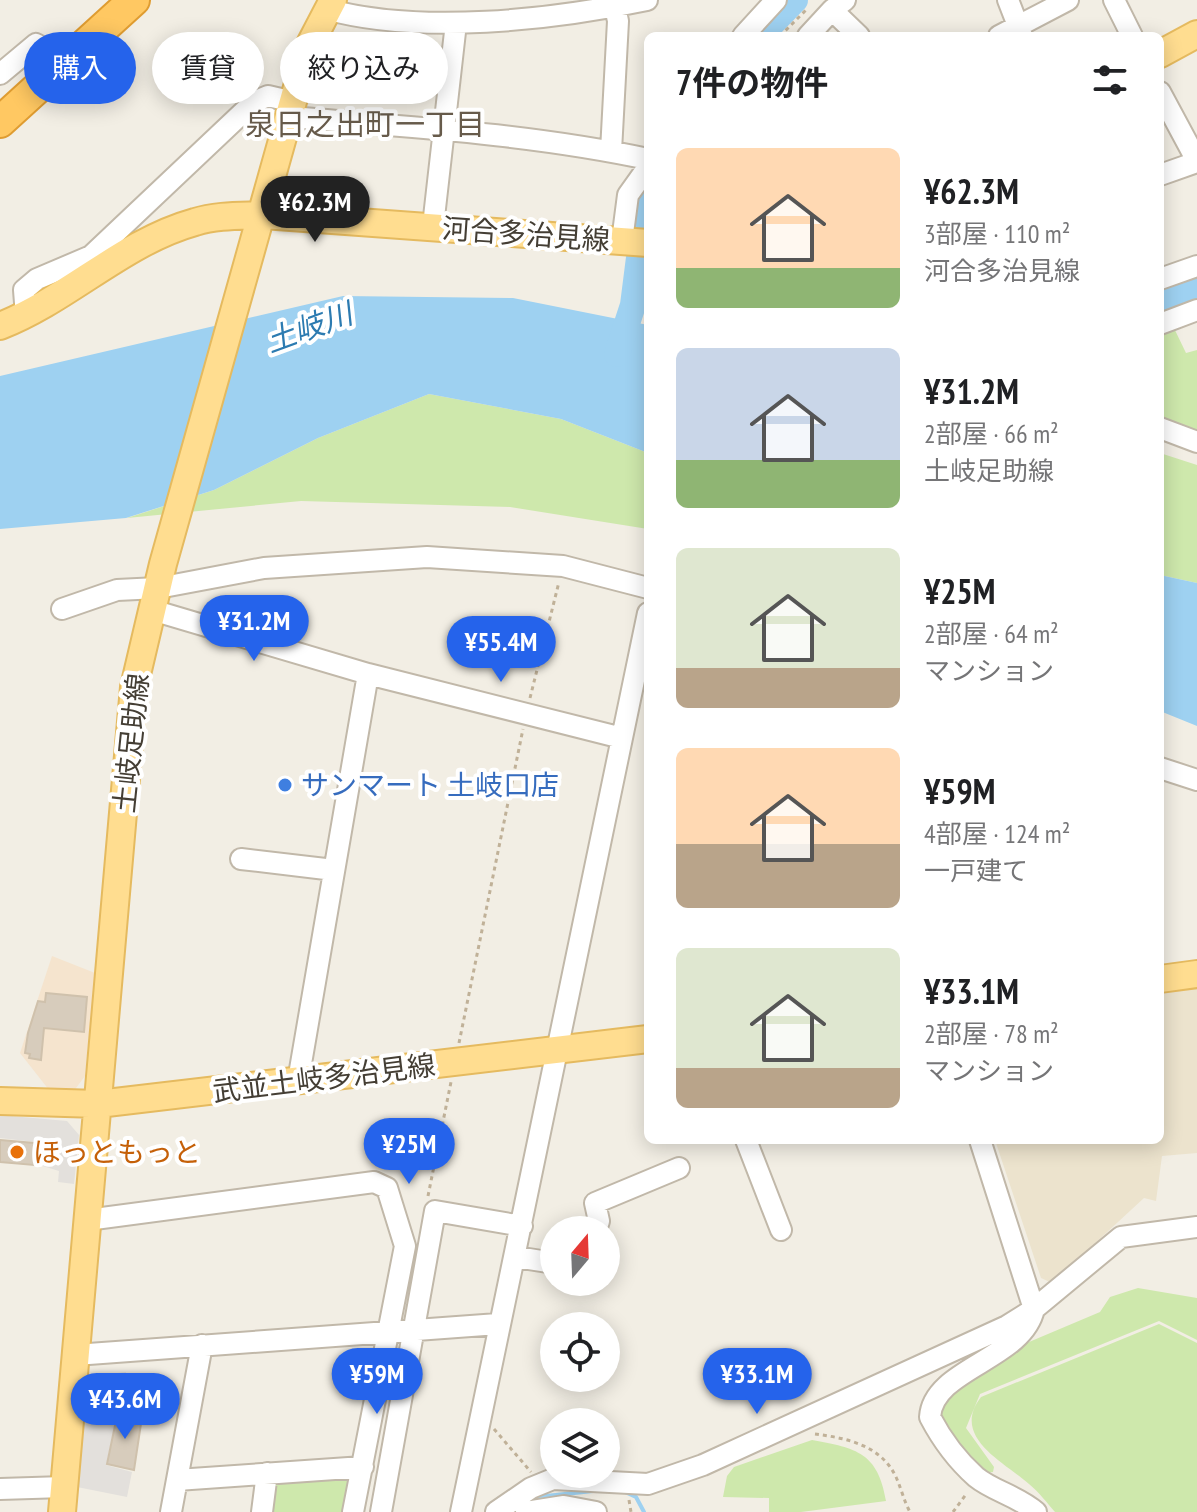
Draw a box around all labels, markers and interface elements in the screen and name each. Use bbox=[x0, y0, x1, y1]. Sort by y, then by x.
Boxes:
chip: 購入 bbox=[24, 32, 136, 104]
chip: 賃貸 bbox=[152, 32, 264, 104]
chip: 絞り込み bbox=[280, 32, 448, 104]
icon: filters bbox=[1088, 58, 1132, 102]
text: 7件の物件 bbox=[676, 60, 828, 104]
district label: 泉日之出町一丁目 bbox=[245, 104, 485, 143]
text: ¥62.3M bbox=[924, 169, 1019, 213]
pin: ¥62.3M bbox=[250, 176, 380, 244]
icon: home bbox=[740, 180, 836, 276]
text: ¥62.3M bbox=[279, 185, 351, 218]
street label: 河合多治見線 bbox=[441, 209, 611, 258]
text: 3部屋 · 110 m² bbox=[924, 217, 1070, 250]
text: 河合多治見線 bbox=[924, 254, 1080, 287]
water label: 土岐川 bbox=[260, 292, 360, 360]
text: ¥31.2M bbox=[924, 369, 1019, 413]
icon: home bbox=[740, 380, 836, 476]
text: 2部屋 · 66 m² bbox=[924, 417, 1059, 450]
text: 土岐足助線 bbox=[924, 454, 1054, 487]
text: ¥25M bbox=[924, 569, 995, 613]
icon: home bbox=[740, 580, 836, 676]
pin: ¥31.2M bbox=[189, 595, 319, 663]
text: ¥31.2M bbox=[218, 604, 290, 637]
pin: ¥55.4M bbox=[436, 616, 566, 684]
text: 2部屋 · 64 m² bbox=[924, 617, 1059, 650]
text: ¥55.4M bbox=[465, 625, 537, 658]
text: マンション bbox=[924, 654, 1054, 687]
street label: 土岐足助線 bbox=[105, 671, 156, 815]
place label: サンマート 土岐口店 bbox=[301, 766, 559, 803]
text: ¥59M bbox=[924, 769, 995, 813]
marker: サンマート 土岐口店 bbox=[276, 776, 294, 794]
icon: home bbox=[740, 780, 836, 876]
text: 4部屋 · 124 m² bbox=[924, 817, 1070, 850]
text: 一戸建て bbox=[924, 854, 1028, 887]
text: ¥33.1M bbox=[924, 969, 1019, 1013]
icon: home bbox=[740, 980, 836, 1076]
text: 2部屋 · 78 m² bbox=[924, 1017, 1059, 1050]
street label: 武並土岐多治見線 bbox=[211, 1045, 437, 1110]
text: マンション bbox=[924, 1054, 1054, 1087]
pin: ¥25M bbox=[362, 1118, 456, 1186]
text: ¥25M bbox=[382, 1127, 436, 1160]
place label: ほっともっと bbox=[33, 1133, 201, 1170]
marker: ほっともっと bbox=[8, 1143, 26, 1161]
north arrow bbox=[540, 1216, 620, 1296]
map controls bbox=[540, 1216, 620, 1488]
button: locate bbox=[540, 1312, 620, 1392]
pin: ¥59M bbox=[330, 1348, 424, 1416]
pin: ¥33.1M bbox=[692, 1348, 822, 1416]
text: ¥59M bbox=[350, 1357, 404, 1390]
text: ¥33.1M bbox=[721, 1357, 793, 1390]
pin: ¥43.6M bbox=[60, 1373, 190, 1441]
text: ¥43.6M bbox=[89, 1382, 161, 1415]
button: layers bbox=[540, 1408, 620, 1488]

